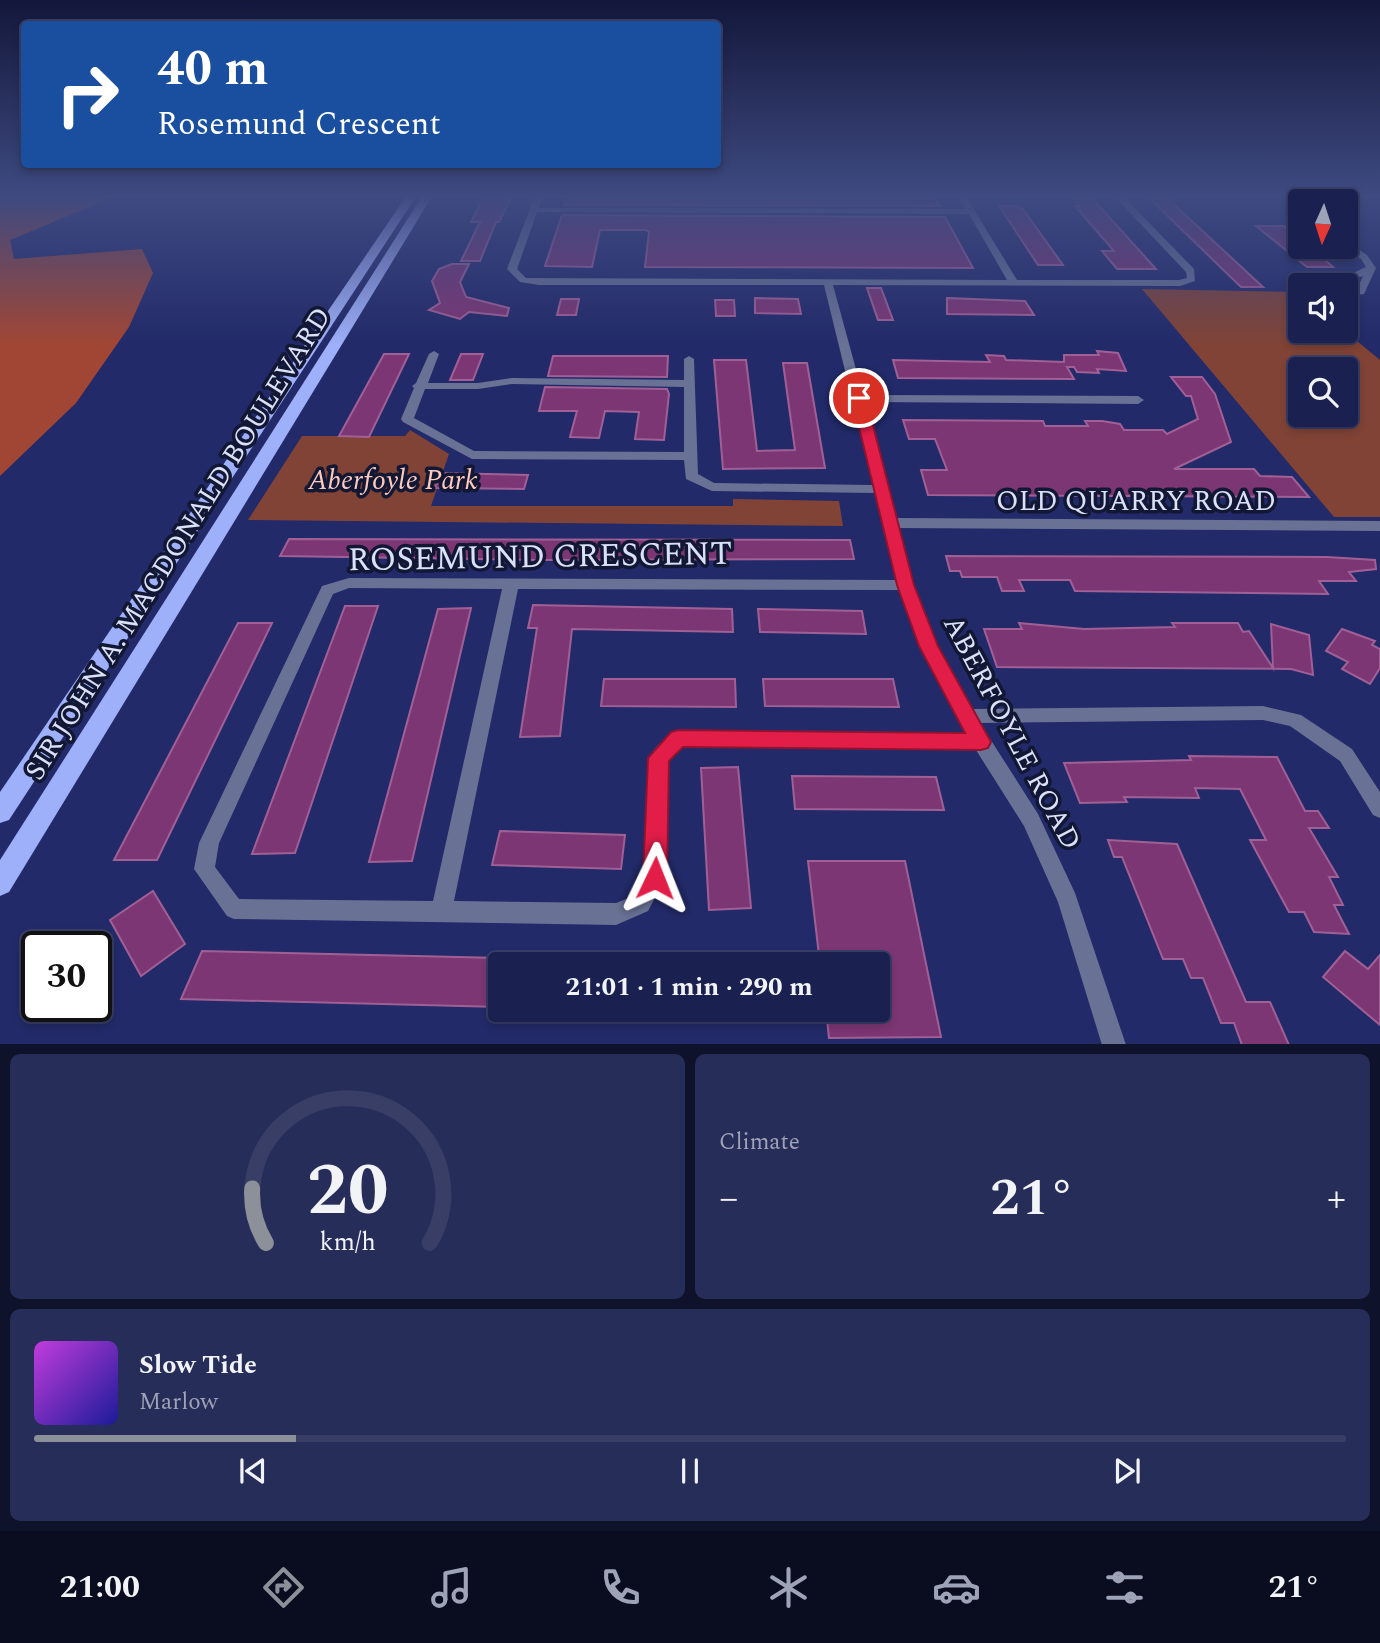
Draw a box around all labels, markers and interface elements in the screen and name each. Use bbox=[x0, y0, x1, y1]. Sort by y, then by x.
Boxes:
text: 40 m bbox=[157, 32, 268, 107]
icon: right bbox=[42, 49, 133, 140]
text: Rosemund Crescent bbox=[157, 100, 441, 149]
north arrow bbox=[1288, 189, 1358, 259]
map controls bbox=[1288, 189, 1358, 427]
button: sound bbox=[1288, 273, 1358, 343]
street label: SIR JOHN A. MACDONALD BOULEVARD bbox=[14, 299, 342, 789]
button: search bbox=[1288, 357, 1358, 427]
pin bbox=[829, 368, 889, 428]
icon: arrive bbox=[840, 379, 878, 417]
park label: Aberfoyle Park bbox=[307, 459, 478, 502]
street label: OLD QUARRY ROAD bbox=[996, 480, 1276, 523]
street label: ROSEMUND CRESCENT bbox=[347, 529, 733, 585]
street label: ABERFOYLE ROAD bbox=[932, 608, 1092, 858]
position arrow bbox=[618, 841, 692, 915]
speed limit sign: 30 bbox=[21, 931, 112, 1022]
text: 21:01 · 1 min · 290 m bbox=[565, 967, 813, 1007]
text: Climate bbox=[719, 1125, 800, 1160]
text: 20 bbox=[307, 1136, 388, 1247]
text: 21° bbox=[990, 1159, 1075, 1238]
text: − bbox=[719, 1170, 738, 1228]
text: + bbox=[1327, 1170, 1346, 1228]
text: km/h bbox=[319, 1223, 376, 1261]
text: Slow Tide bbox=[139, 1345, 257, 1385]
text: Marlow bbox=[139, 1385, 218, 1420]
icon: previous bbox=[234, 1452, 272, 1490]
icon: pause bbox=[671, 1452, 709, 1490]
icon: next bbox=[1108, 1452, 1146, 1490]
text: 21:00 bbox=[60, 1563, 140, 1612]
icon: directions bbox=[259, 1563, 308, 1612]
icon: music bbox=[427, 1563, 476, 1612]
icon: phone bbox=[596, 1563, 645, 1612]
icon: climate bbox=[764, 1563, 813, 1612]
icon: car bbox=[932, 1563, 981, 1612]
icon: filters bbox=[1100, 1563, 1149, 1612]
text: 21° bbox=[1268, 1563, 1320, 1612]

